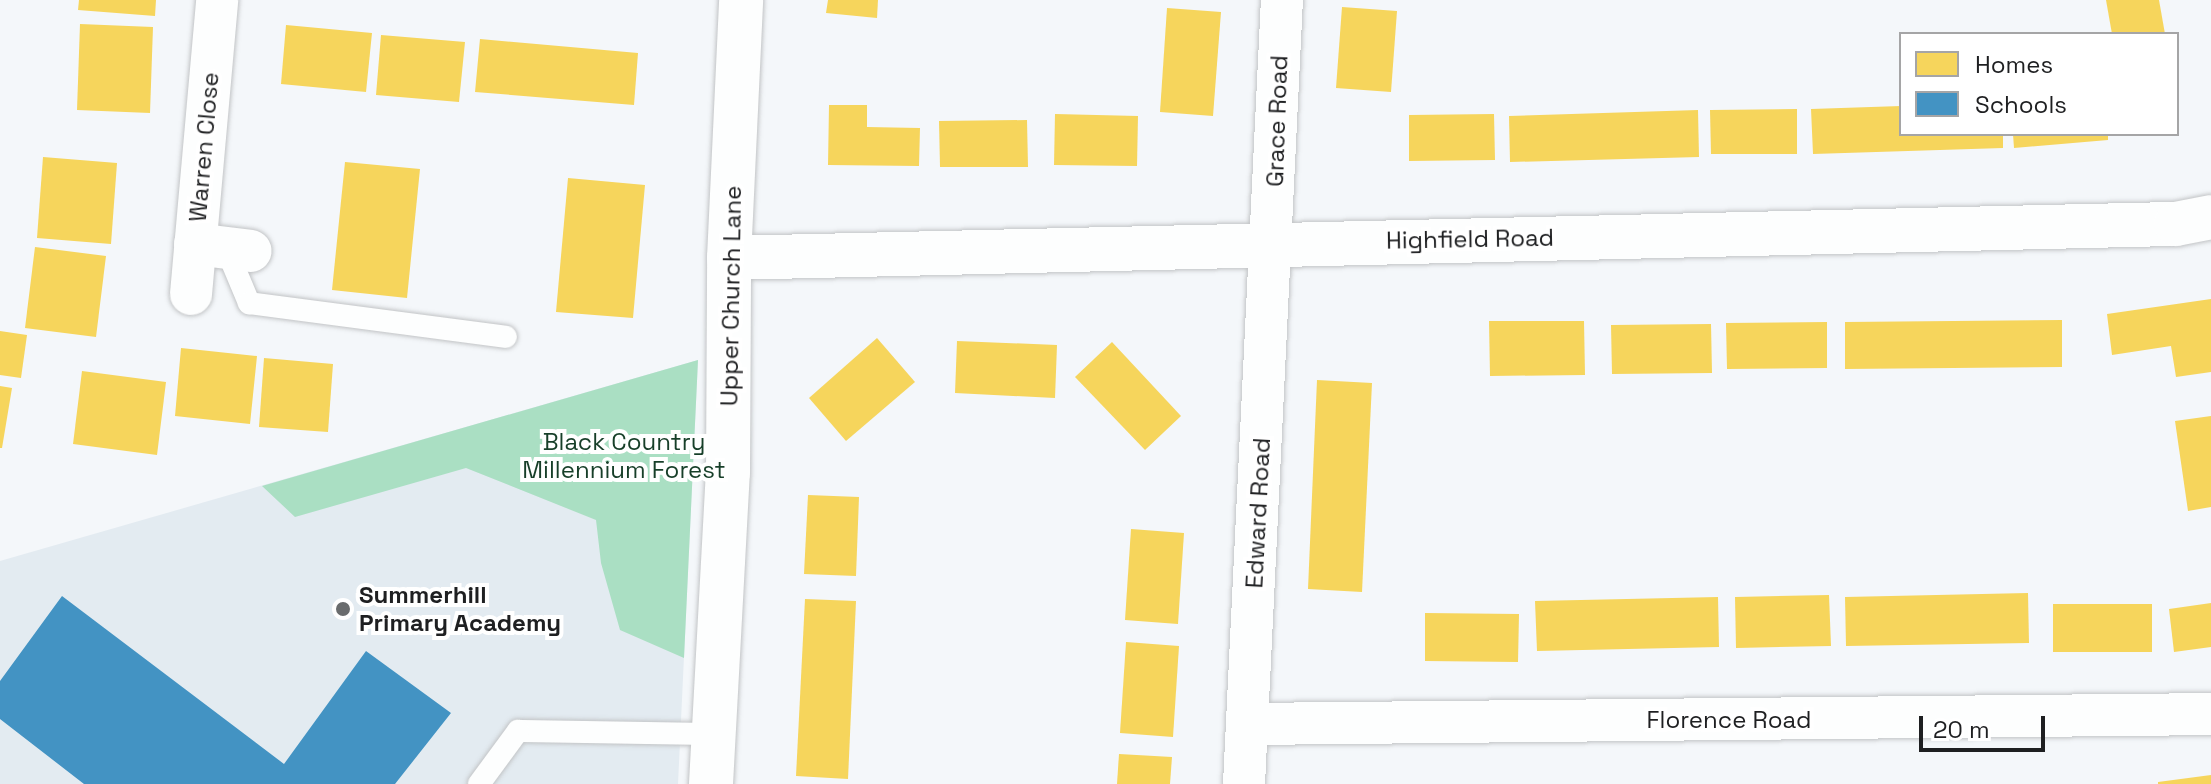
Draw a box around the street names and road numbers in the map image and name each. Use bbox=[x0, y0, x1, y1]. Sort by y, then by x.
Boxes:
street label: Grace Road bbox=[1260, 55, 1294, 187]
street label: Warren Close bbox=[183, 71, 225, 223]
street label: Upper Church Lane bbox=[715, 185, 747, 407]
street label: Highfield Road bbox=[1386, 223, 1554, 255]
street label: Edward Road bbox=[1240, 437, 1276, 589]
street label: Florence Road bbox=[1647, 706, 1811, 734]

